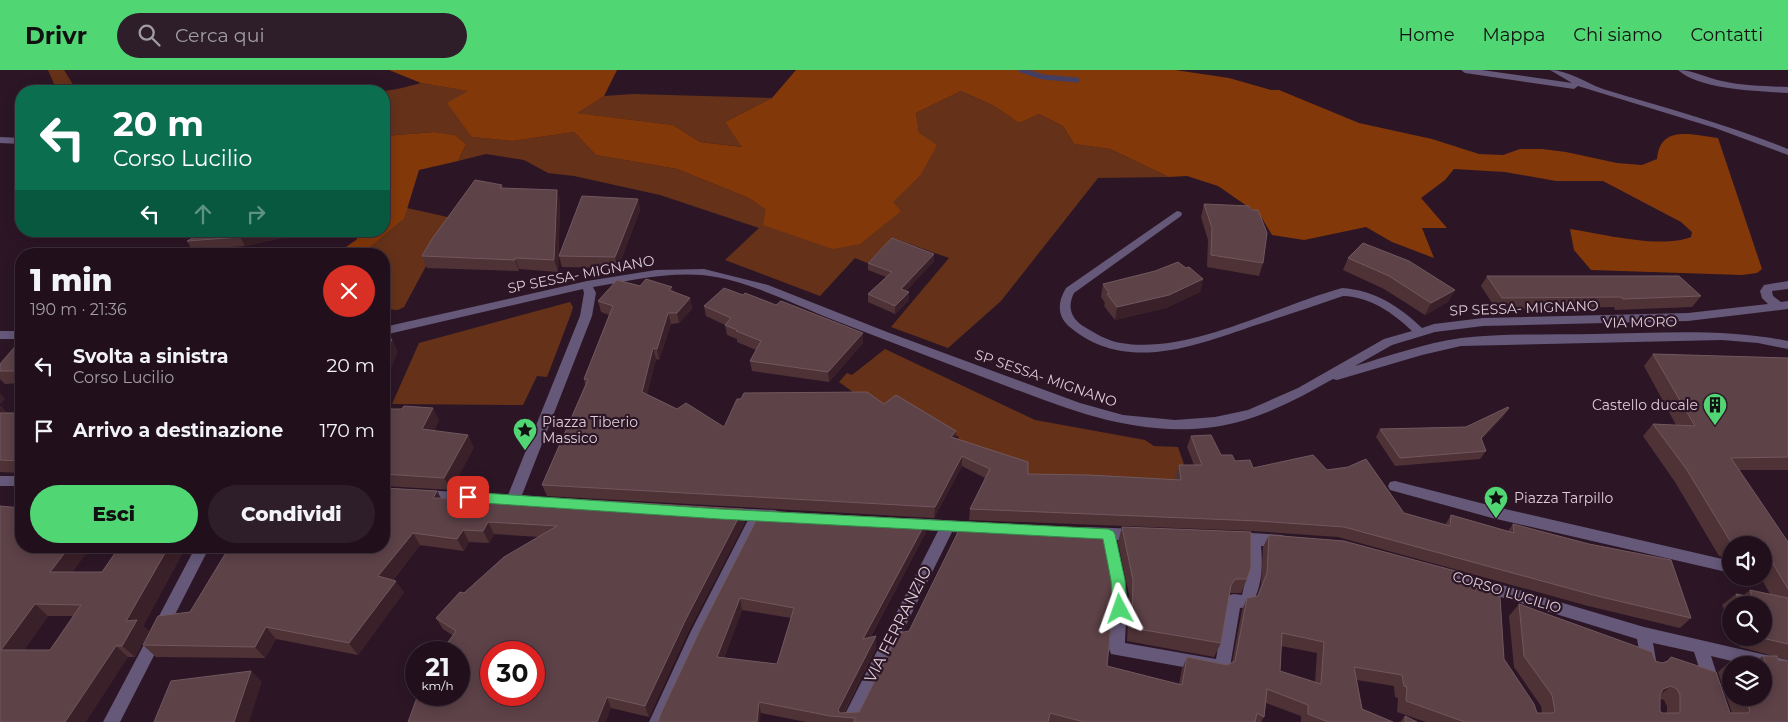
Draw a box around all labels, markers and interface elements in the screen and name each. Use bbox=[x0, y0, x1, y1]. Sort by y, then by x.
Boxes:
search box bbox=[117, 13, 467, 58]
text: Drivr bbox=[25, 21, 87, 50]
icon: search bbox=[135, 21, 163, 49]
text: Cerca qui bbox=[175, 24, 265, 47]
text: Home bbox=[1399, 24, 1455, 46]
text: Mappa bbox=[1483, 24, 1545, 46]
text: Chi siamo bbox=[1573, 24, 1662, 46]
text: Contatti bbox=[1690, 24, 1763, 46]
text: 20 m bbox=[113, 102, 204, 145]
icon: left bbox=[30, 105, 95, 170]
text: Corso Lucilio bbox=[113, 145, 252, 172]
icon: left bbox=[136, 200, 164, 228]
icon: ahead bbox=[189, 200, 217, 228]
icon: right bbox=[242, 200, 270, 228]
street label: SP SESSA- MIGNANO bbox=[506, 251, 656, 297]
text: 1 min bbox=[30, 262, 113, 299]
button: close bbox=[323, 265, 375, 317]
street label: SP SESSA- MIGNANO bbox=[1449, 296, 1599, 320]
text: 190 m · 21:36 bbox=[30, 300, 127, 319]
street label: VIA MORO bbox=[1603, 312, 1678, 332]
text: Svolta a sinistra bbox=[73, 345, 228, 368]
street label: SP SESSA- MIGNANO bbox=[972, 345, 1120, 411]
icon: left bbox=[30, 352, 58, 380]
text: 20 m bbox=[327, 354, 375, 377]
text: Corso Lucilio bbox=[73, 368, 174, 387]
building icon: Castello ducale bbox=[1702, 392, 1728, 426]
place label: Castello ducale bbox=[1592, 396, 1698, 414]
place label: Piazza Tiberio Massico bbox=[542, 413, 638, 447]
icon: arrive bbox=[30, 417, 58, 445]
place icon: Piazza Tiberio Massico bbox=[512, 417, 538, 451]
text: Arrivo a destinazione bbox=[73, 419, 283, 442]
text: 170 m bbox=[320, 419, 375, 442]
pin bbox=[447, 476, 489, 518]
icon: arrive bbox=[454, 483, 482, 511]
button: Esci bbox=[30, 485, 198, 543]
button: Condividi bbox=[208, 485, 375, 543]
place icon: Piazza Tarpillo bbox=[1483, 485, 1509, 519]
place label: Piazza Tarpillo bbox=[1514, 489, 1614, 507]
map controls bbox=[1722, 536, 1772, 706]
button: sound bbox=[1722, 536, 1772, 586]
street label: VIA FERRANZIO bbox=[860, 562, 936, 686]
street label: CORSO LUCILIO bbox=[1450, 567, 1564, 617]
position arrow bbox=[1093, 582, 1145, 634]
button: search bbox=[1722, 596, 1772, 646]
speed limit sign: 30 bbox=[480, 641, 545, 706]
text: 21 bbox=[425, 652, 450, 682]
button: layers bbox=[1722, 656, 1772, 706]
text: km/h bbox=[421, 678, 454, 693]

